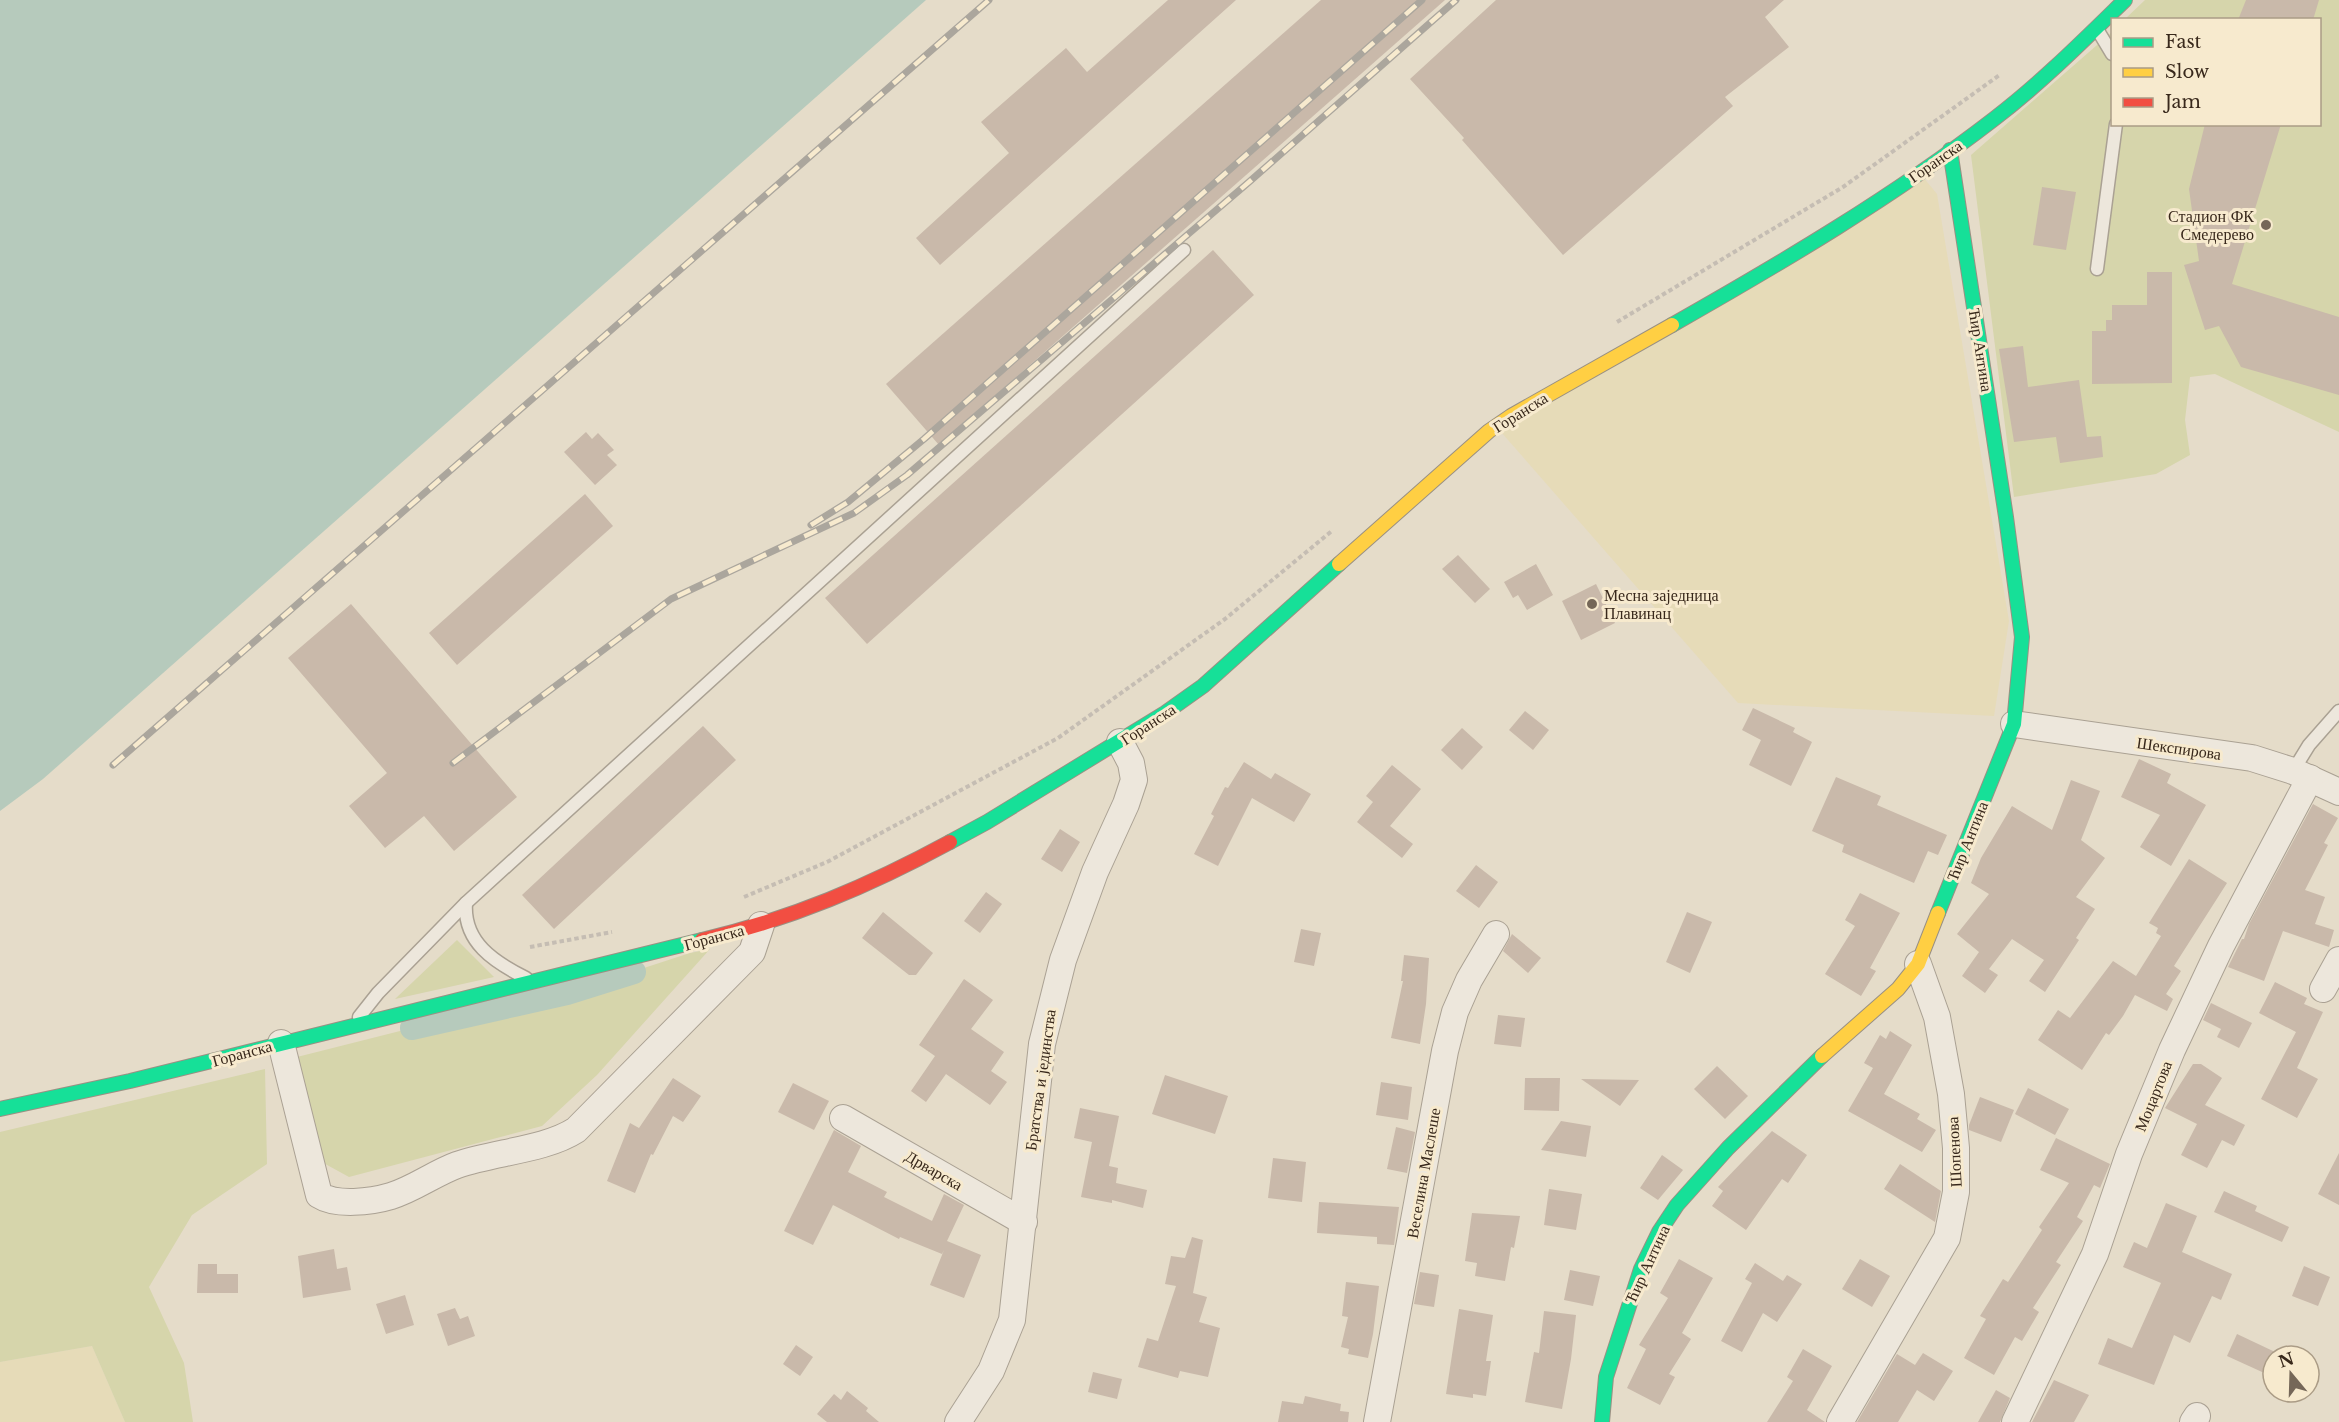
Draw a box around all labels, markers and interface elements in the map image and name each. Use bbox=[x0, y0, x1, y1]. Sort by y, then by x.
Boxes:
legend bbox=[2111, 18, 2321, 126]
text: Fast bbox=[2165, 31, 2202, 53]
text: Slow bbox=[2165, 61, 2210, 83]
text: Jam bbox=[2163, 91, 2201, 113]
street label: Горанска bbox=[1904, 135, 1966, 187]
place label: Стадион ФК Смедерево bbox=[2168, 206, 2254, 244]
marker: Стадион ФК Смедерево bbox=[2259, 218, 2273, 232]
street label: Ћир Антина bbox=[1965, 307, 1997, 393]
street label: Горанска bbox=[1489, 387, 1551, 437]
place label: Месна заједница Плавинац bbox=[1604, 585, 1719, 623]
marker: Месна заједница Плавинац bbox=[1585, 597, 1599, 611]
street label: Горанска bbox=[1117, 699, 1179, 749]
street label: Шекспирова bbox=[2135, 732, 2223, 764]
street label: Ћир Антина bbox=[1942, 798, 1992, 884]
street label: Горанска bbox=[682, 919, 746, 955]
street label: Братства и јединства bbox=[1020, 1008, 1060, 1152]
street label: Горанска bbox=[210, 1035, 274, 1071]
street label: Моцартова bbox=[2130, 1058, 2176, 1134]
street label: Веселина Маслеше bbox=[1402, 1106, 1444, 1240]
street label: Шопенова bbox=[1942, 1116, 1966, 1188]
street label: Дрварска bbox=[902, 1146, 966, 1194]
street label: Ћир Антина bbox=[1620, 1222, 1674, 1306]
north arrow bbox=[2261, 1344, 2321, 1404]
text: N bbox=[2276, 1348, 2296, 1372]

